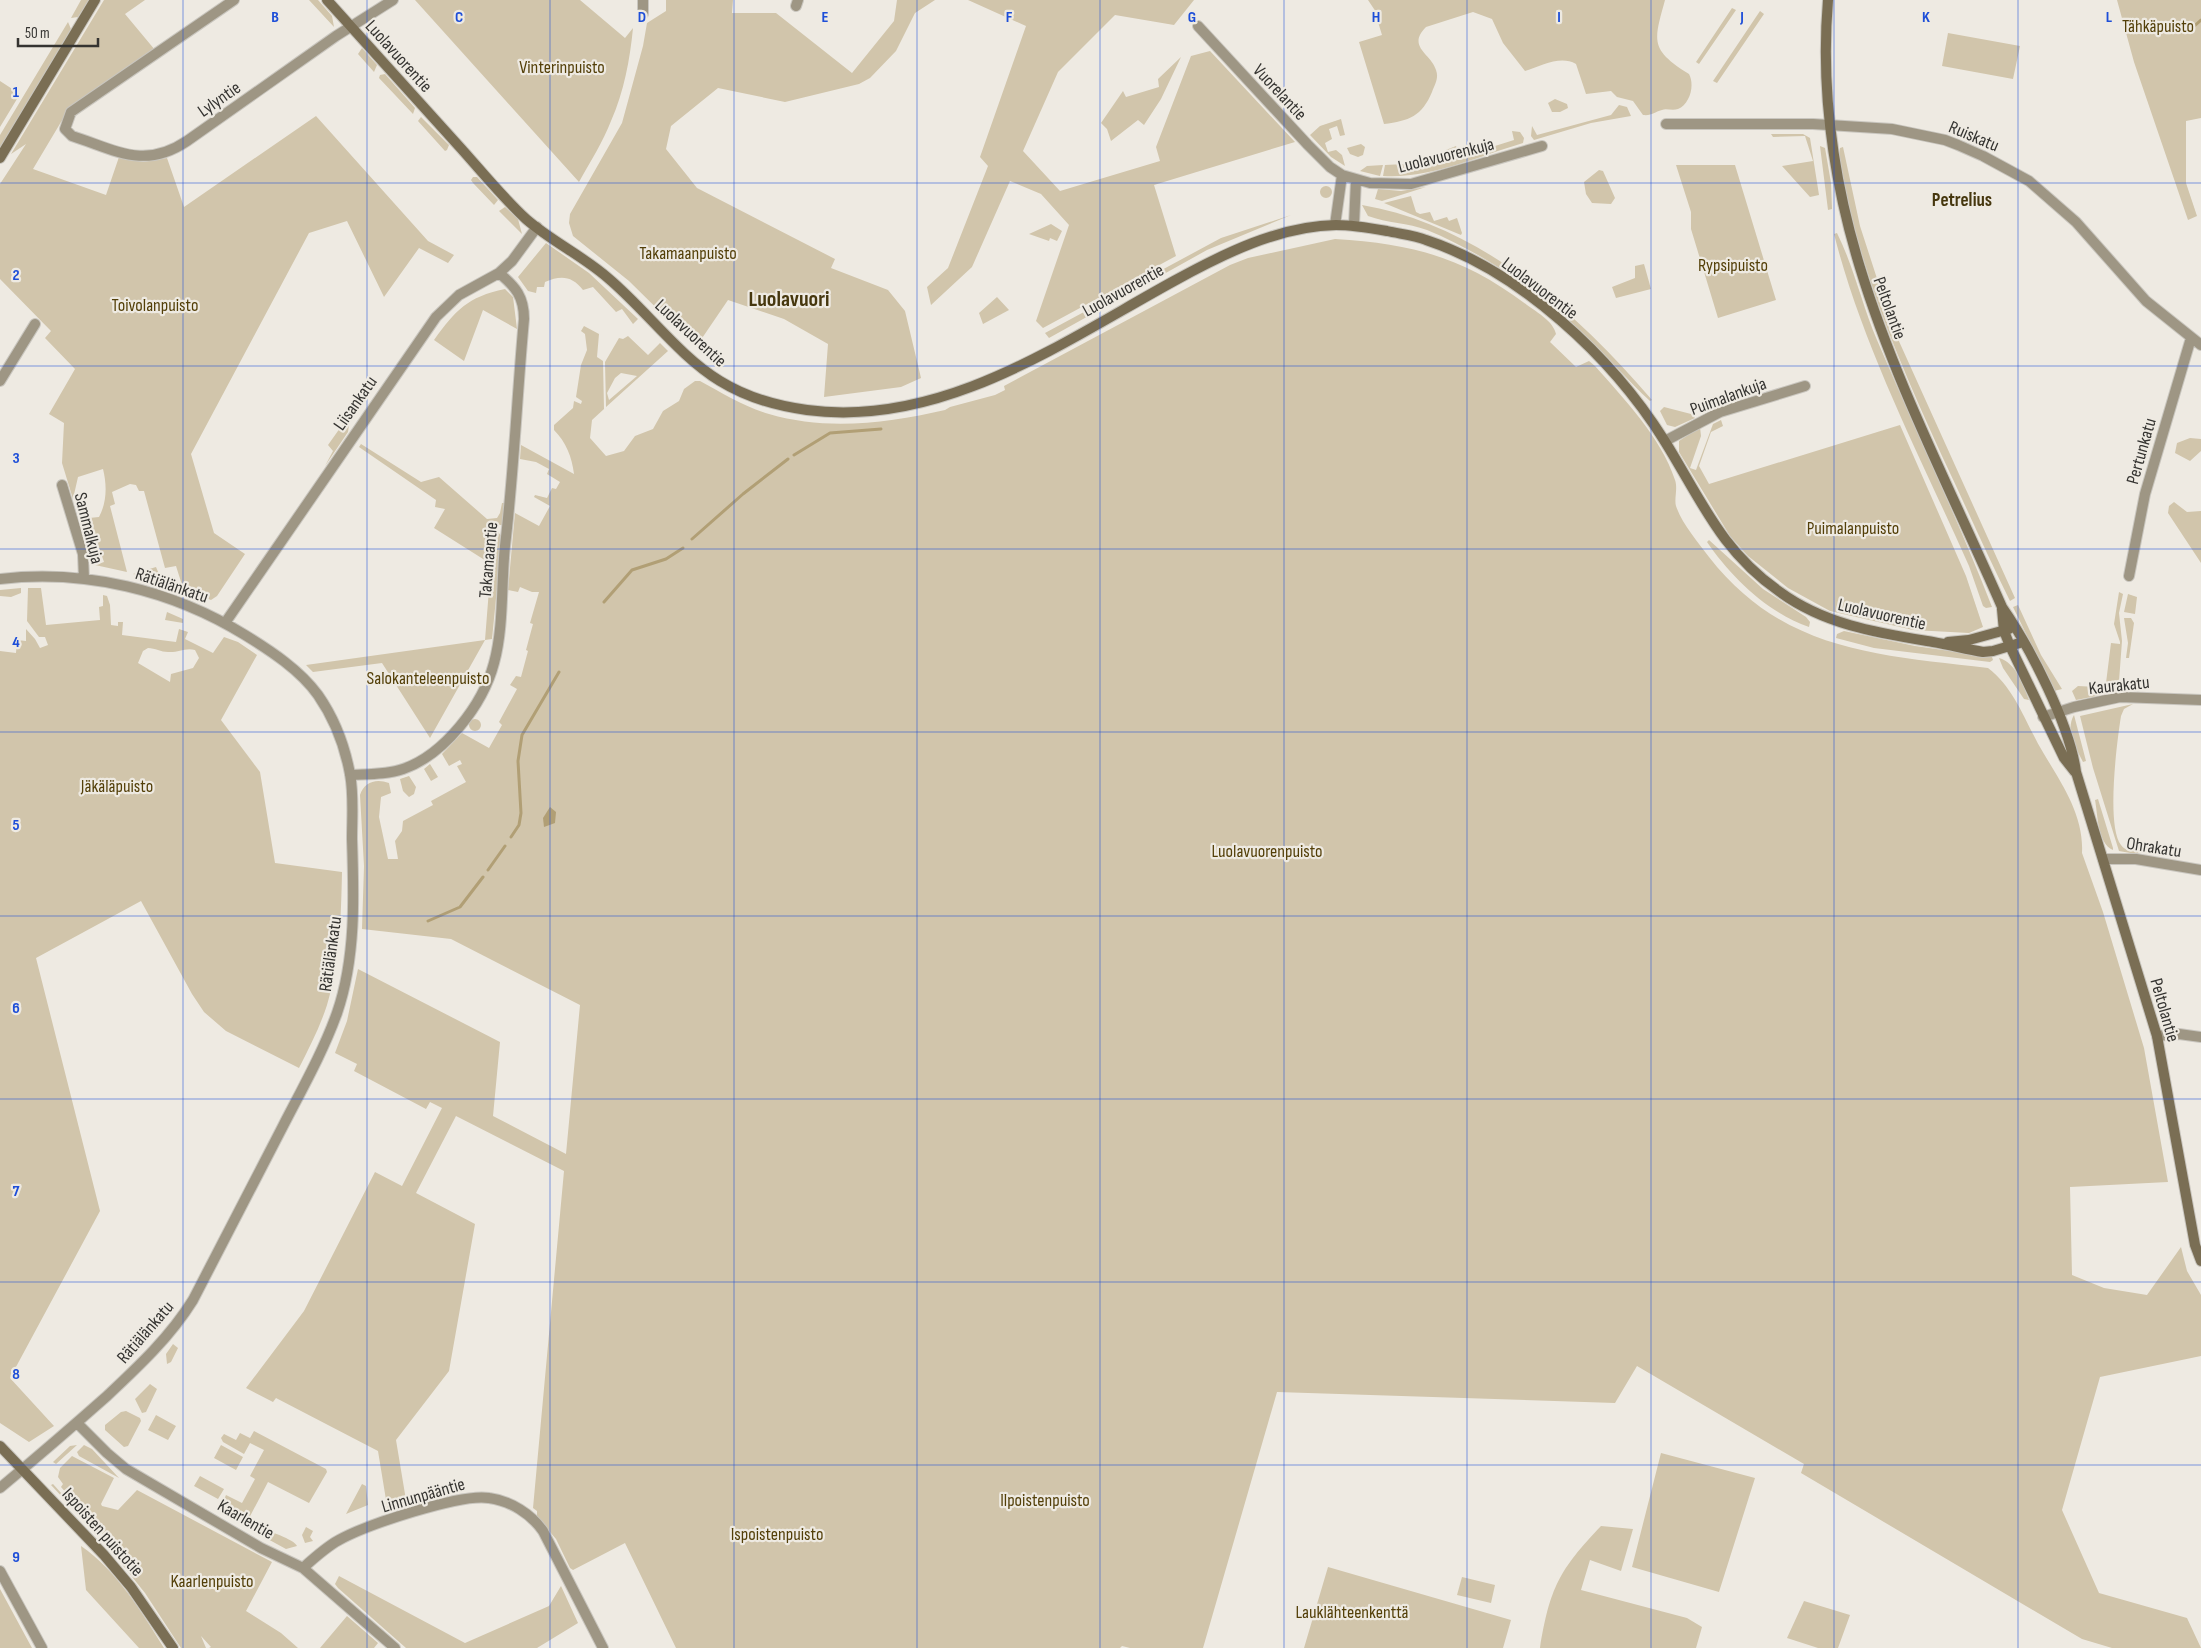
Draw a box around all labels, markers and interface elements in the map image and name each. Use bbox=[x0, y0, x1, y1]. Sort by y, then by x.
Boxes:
text: B bbox=[271, 8, 279, 27]
text: C bbox=[455, 8, 463, 27]
text: D bbox=[638, 8, 646, 27]
text: E bbox=[822, 8, 829, 27]
text: F bbox=[1006, 8, 1013, 27]
text: G bbox=[1188, 8, 1196, 27]
text: H bbox=[1372, 8, 1380, 27]
text: I bbox=[1557, 8, 1561, 27]
text: J bbox=[1739, 8, 1744, 27]
text: K bbox=[1922, 8, 1930, 27]
text: L bbox=[2106, 8, 2113, 27]
scale bar bbox=[18, 15, 98, 47]
street label: Luolavuorentie bbox=[361, 16, 436, 97]
park label: Tähkäpuisto bbox=[2122, 16, 2194, 37]
text: 50 m bbox=[25, 24, 50, 43]
park label: Vinterinpuisto bbox=[519, 57, 605, 78]
street label: Vuorelantie bbox=[1248, 60, 1311, 125]
street label: Lylyntie bbox=[194, 77, 245, 122]
text: 1 bbox=[13, 83, 20, 102]
street label: Ruiskatu bbox=[1946, 117, 2002, 156]
street label: Luolavuorenkuja bbox=[1396, 133, 1496, 178]
district label: Petrelius bbox=[1932, 189, 1992, 212]
park label: Takamaanpuisto bbox=[639, 243, 737, 264]
street label: Luolavuorentie bbox=[1498, 253, 1582, 324]
park label: Rypsipuisto bbox=[1698, 255, 1768, 276]
street label: Luolavuorentie bbox=[1079, 259, 1168, 321]
text: 2 bbox=[12, 266, 20, 285]
street label: Peltolantie bbox=[1869, 274, 1911, 342]
district label: Luolavuori bbox=[749, 286, 829, 313]
park label: Toivolanpuisto bbox=[112, 295, 198, 316]
street label: Luolavuorentie bbox=[651, 295, 731, 372]
street label: Liisankatu bbox=[329, 372, 382, 434]
street label: Puimalankuja bbox=[1687, 373, 1769, 420]
street label: Pertunkatu bbox=[2122, 416, 2161, 487]
text: 3 bbox=[12, 449, 20, 468]
street label: Sammalkuja bbox=[70, 490, 107, 566]
park label: Puimalanpuisto bbox=[1807, 518, 1899, 539]
street label: Takamaantie bbox=[475, 521, 502, 599]
street label: Rätiälänkatu bbox=[133, 563, 211, 608]
street label: Luolavuorentie bbox=[1836, 594, 1928, 635]
text: 4 bbox=[12, 633, 20, 652]
park label: Salokanteleenpuisto bbox=[367, 668, 489, 689]
street label: Kaurakatu bbox=[2088, 672, 2151, 699]
park label: Jäkäläpuisto bbox=[80, 776, 153, 797]
text: 5 bbox=[12, 816, 20, 835]
street label: Ohrakatu bbox=[2125, 833, 2183, 862]
park label: Luolavuorenpuisto bbox=[1211, 841, 1323, 862]
street label: Rätiälänkatu bbox=[315, 915, 346, 993]
street label: Peltolantie bbox=[2145, 976, 2184, 1044]
text: 6 bbox=[12, 999, 20, 1018]
text: 7 bbox=[13, 1182, 20, 1201]
street label: Rätiälänkatu bbox=[113, 1297, 178, 1368]
text: 8 bbox=[12, 1365, 20, 1384]
street label: Linnunpääntie bbox=[379, 1474, 467, 1517]
street label: Ispoisten puistotie bbox=[57, 1484, 148, 1581]
park label: Ilpoistenpuisto bbox=[1000, 1490, 1090, 1511]
street label: Kaarlentie bbox=[214, 1495, 278, 1544]
park label: Ispoistenpuisto bbox=[731, 1524, 823, 1545]
text: 9 bbox=[12, 1548, 20, 1567]
park label: Kaarlenpuisto bbox=[171, 1571, 253, 1592]
park label: Lauklähteenkenttä bbox=[1295, 1602, 1409, 1623]

